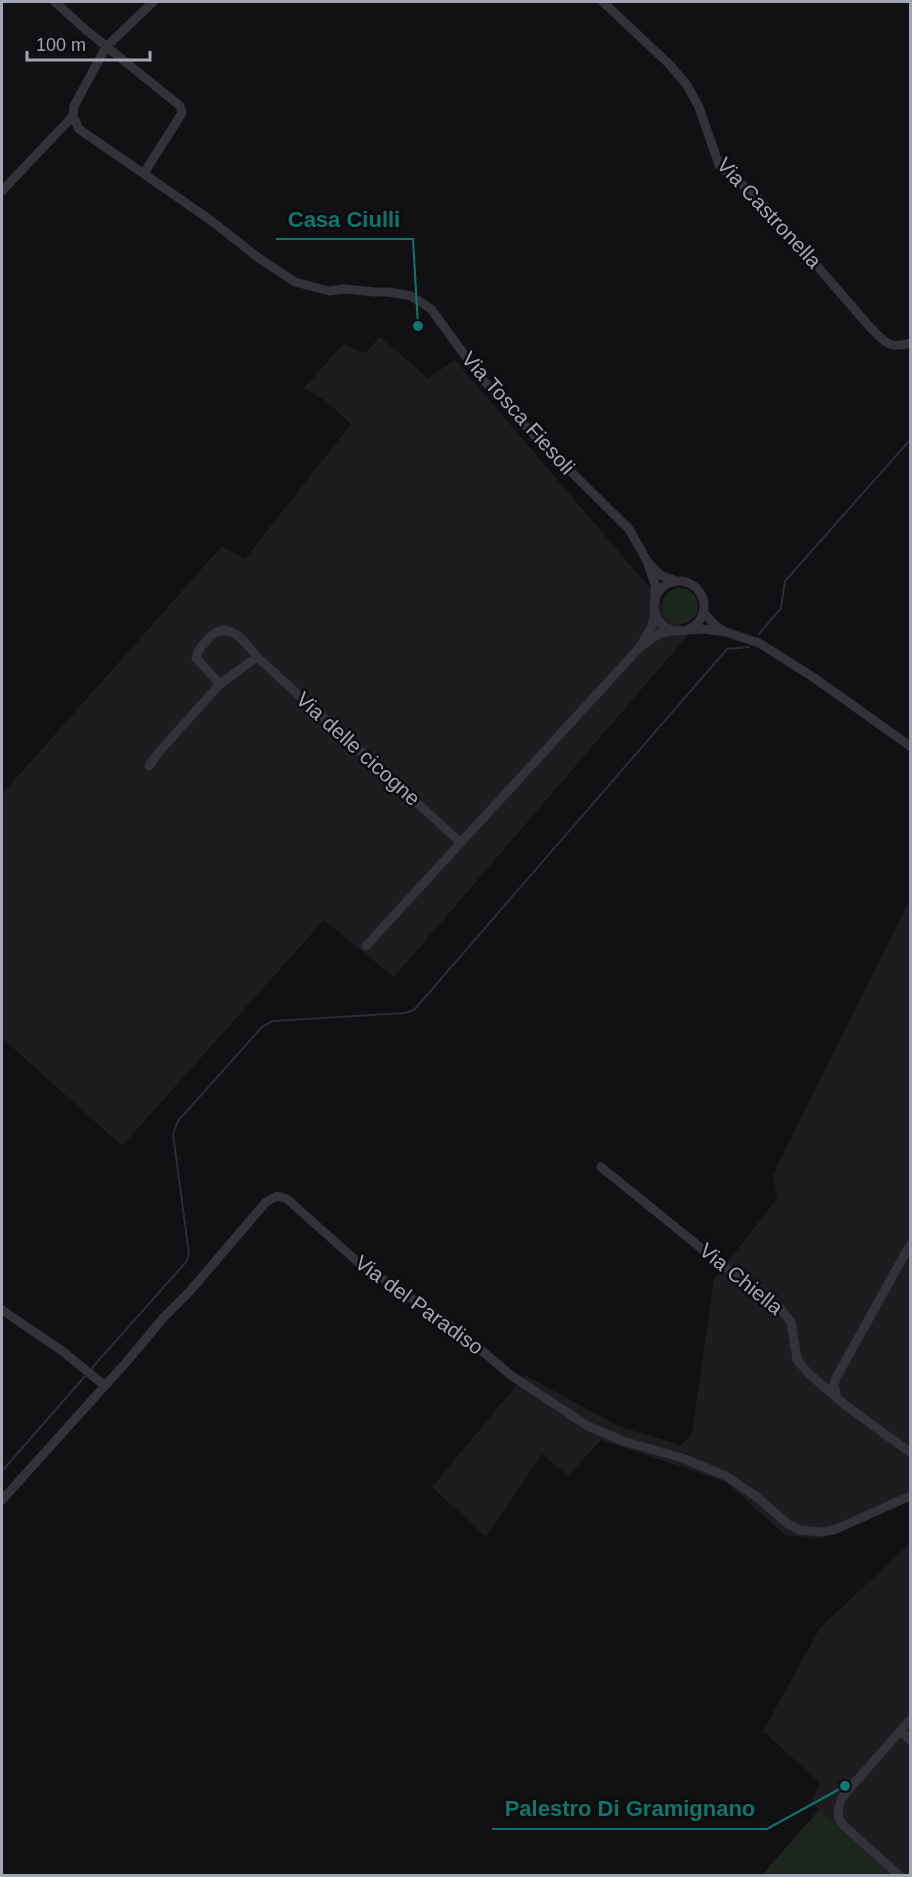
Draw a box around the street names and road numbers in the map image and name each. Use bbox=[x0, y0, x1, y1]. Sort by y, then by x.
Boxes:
street label: Via Castronella bbox=[713, 153, 826, 273]
street label: Via Tosca Fiesoli bbox=[457, 347, 579, 479]
street label: Via delle cicogne bbox=[292, 687, 425, 810]
street label: Via Chiella bbox=[695, 1238, 788, 1319]
street label: Via del Paradiso bbox=[351, 1250, 488, 1359]

